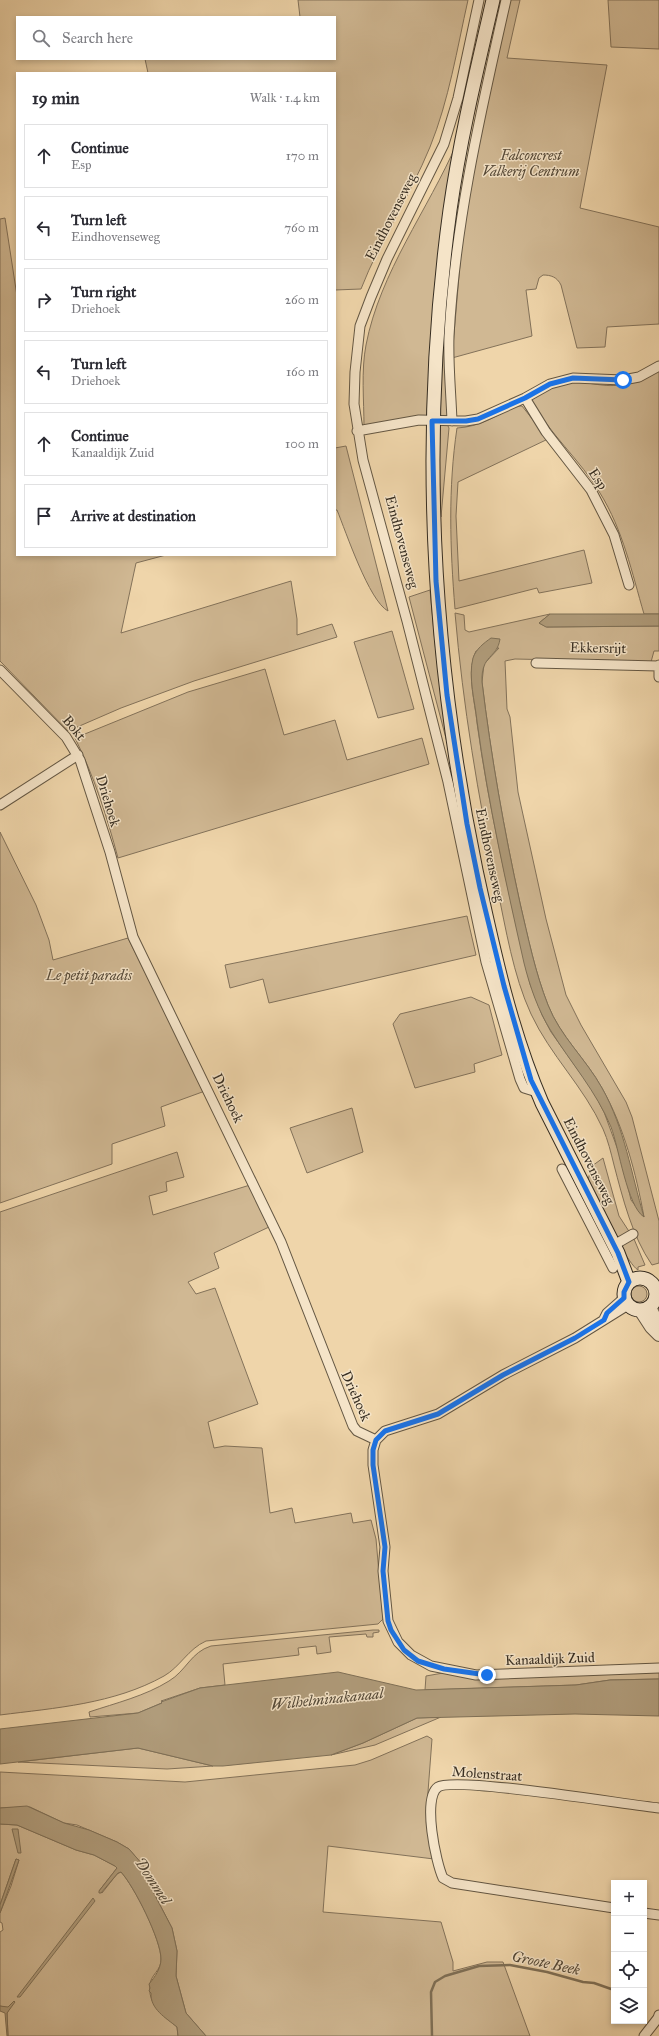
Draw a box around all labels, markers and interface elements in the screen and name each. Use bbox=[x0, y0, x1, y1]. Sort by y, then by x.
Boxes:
search box bbox=[16, 16, 336, 60]
icon: search bbox=[30, 27, 52, 49]
text: Search here bbox=[62, 29, 133, 47]
text: 19 min bbox=[32, 88, 80, 109]
text: Walk · 1.4 km bbox=[250, 90, 320, 106]
text: Continue bbox=[71, 139, 129, 157]
icon: ahead bbox=[33, 145, 55, 167]
park label: Falconcrest Valkerij Centrum bbox=[483, 147, 579, 180]
text: 170 m bbox=[286, 148, 319, 164]
text: Esp bbox=[71, 157, 92, 173]
street label: Eindhovenseweg bbox=[362, 170, 420, 263]
text: Turn left bbox=[71, 211, 127, 229]
icon: left bbox=[33, 217, 55, 239]
text: 760 m bbox=[284, 220, 319, 236]
text: Eindhovenseweg bbox=[71, 229, 160, 245]
text: Turn right bbox=[71, 283, 136, 301]
icon: right bbox=[33, 289, 55, 311]
text: 260 m bbox=[285, 292, 319, 308]
text: Driehoek bbox=[71, 301, 120, 317]
text: Turn left bbox=[71, 355, 127, 373]
icon: left bbox=[33, 361, 55, 383]
text: 160 m bbox=[286, 364, 319, 380]
route start bbox=[614, 371, 632, 389]
text: Driehoek bbox=[71, 373, 120, 389]
text: Continue bbox=[71, 427, 129, 445]
icon: ahead bbox=[33, 433, 55, 455]
text: 100 m bbox=[285, 436, 319, 452]
text: Kanaaldijk Zuid bbox=[71, 445, 154, 461]
street label: Esp bbox=[585, 465, 611, 493]
street label: Eindhovenseweg bbox=[381, 494, 423, 591]
icon: arrive bbox=[33, 505, 55, 527]
text: Arrive at destination bbox=[71, 507, 196, 525]
street label: Ekkersrijt bbox=[570, 639, 626, 657]
street label: Bokt bbox=[59, 712, 89, 744]
street label: Driehoek bbox=[92, 773, 124, 829]
street label: Eindhovenseweg bbox=[472, 807, 508, 904]
park label: Le petit paradis bbox=[45, 967, 133, 985]
street label: Driehoek bbox=[209, 1070, 247, 1126]
street label: Eindhovenseweg bbox=[560, 1115, 618, 1208]
street label: Driehoek bbox=[337, 1368, 375, 1424]
street label: Kanaaldijk Zuid bbox=[505, 1649, 595, 1669]
route end bbox=[478, 1666, 496, 1684]
water label: Wilhelminakanaal bbox=[270, 1684, 386, 1714]
street label: Molenstraat bbox=[451, 1763, 523, 1785]
water label: Dommel bbox=[131, 1854, 176, 1909]
map controls bbox=[611, 1880, 647, 2024]
button: + bbox=[611, 1880, 647, 1916]
button: − bbox=[611, 1916, 647, 1952]
water label: Groote Beek bbox=[510, 1947, 582, 1979]
button: locate bbox=[611, 1952, 647, 1988]
button: layers bbox=[611, 1988, 647, 2024]

